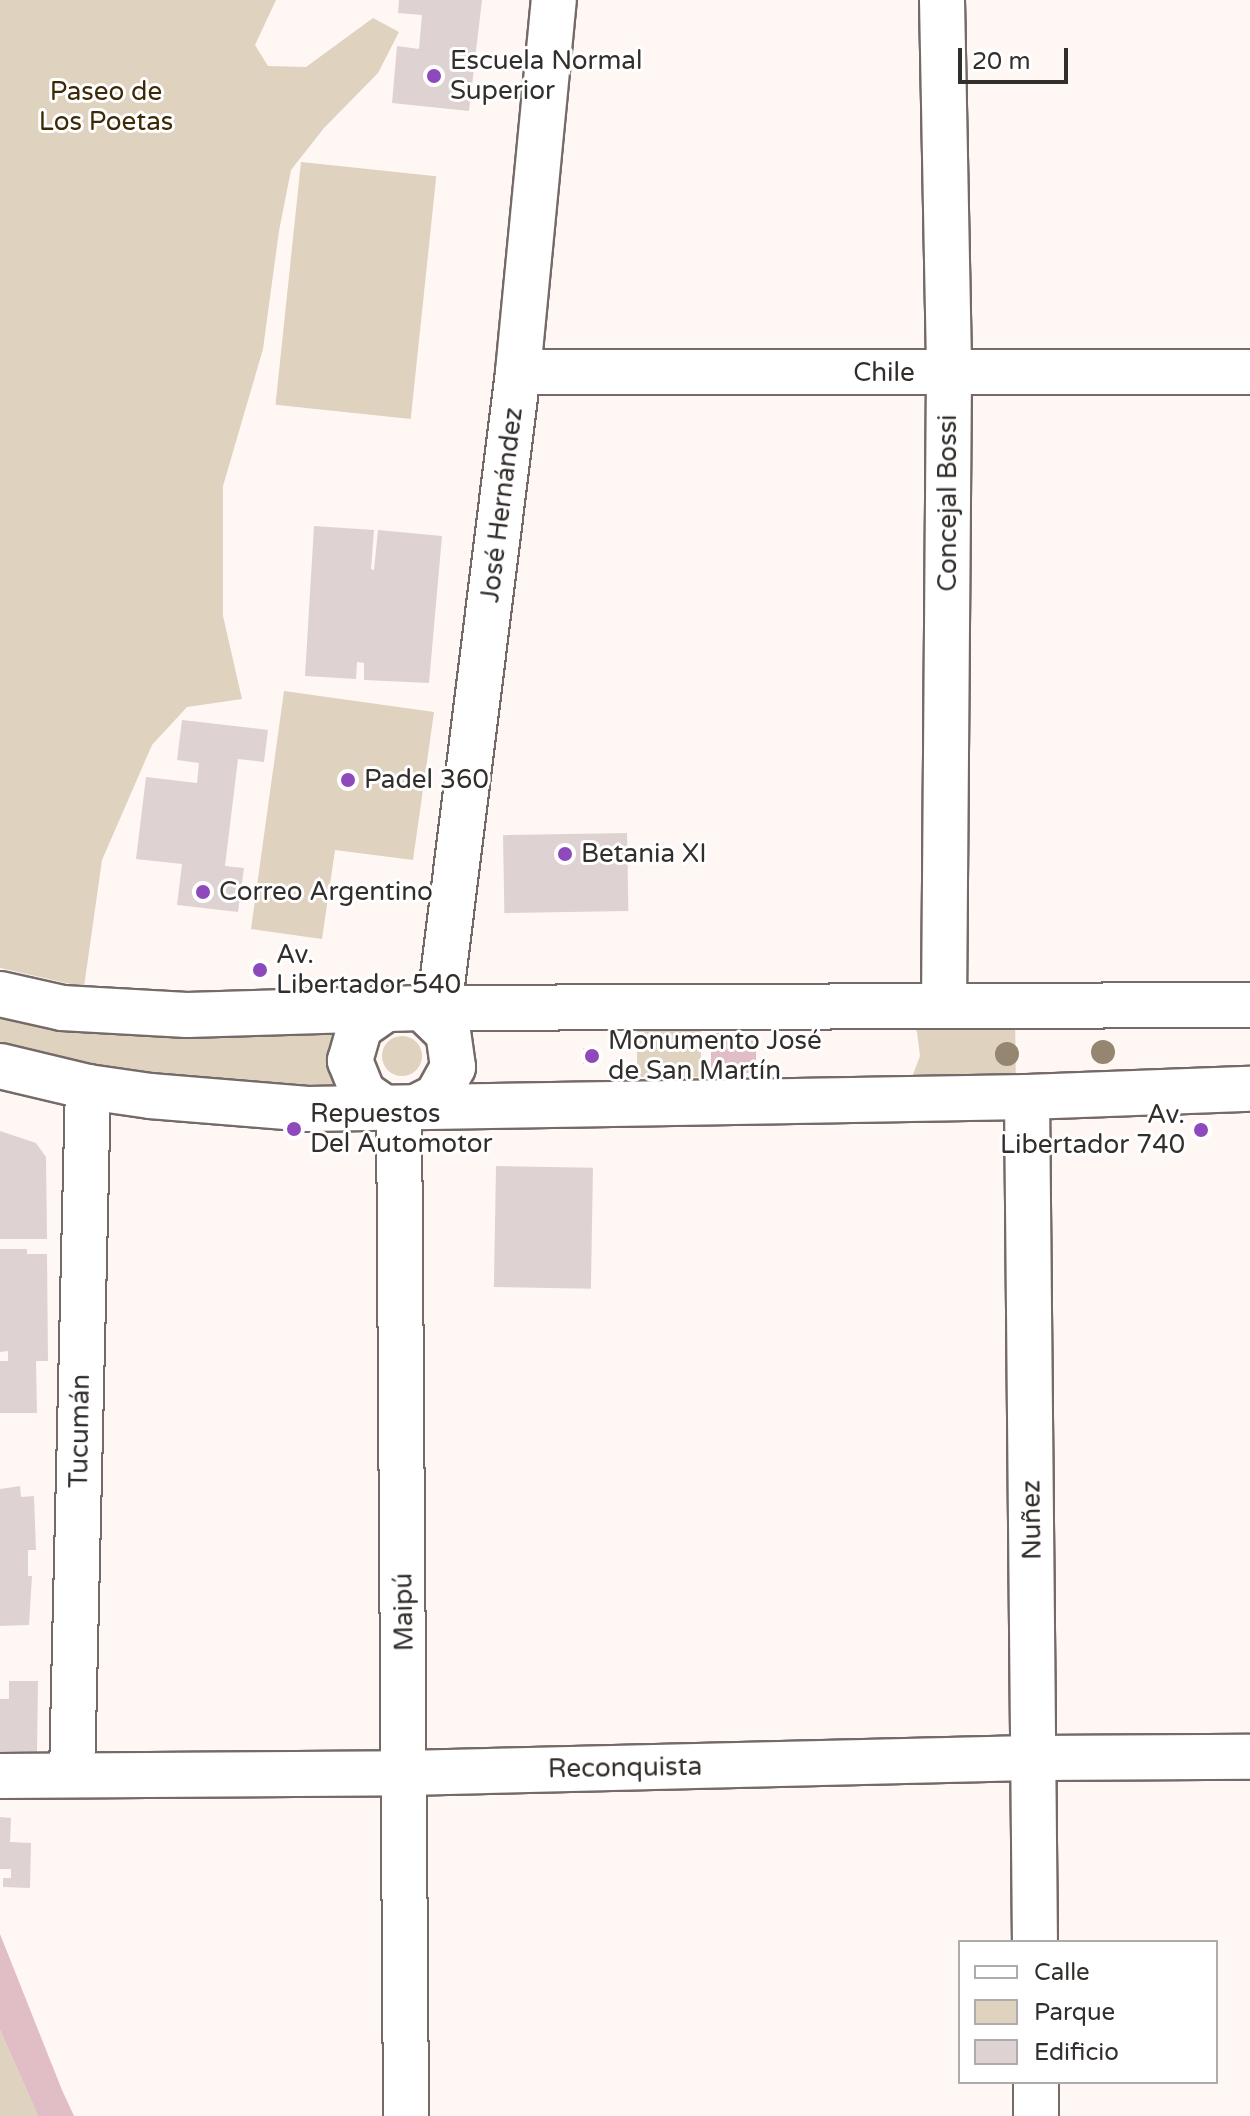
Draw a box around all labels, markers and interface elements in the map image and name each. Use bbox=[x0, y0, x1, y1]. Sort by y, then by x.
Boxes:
scale bar bbox=[962, 32, 1072, 82]
place label: Escuela Normal Superior bbox=[450, 45, 642, 106]
text: 20 m bbox=[972, 47, 1030, 76]
marker: Escuela Normal Superior bbox=[425, 67, 443, 85]
park label: Paseo de Los Poetas bbox=[39, 76, 173, 138]
street label: Chile bbox=[853, 357, 915, 389]
street label: José Hernández bbox=[475, 406, 529, 604]
street label: Concejal Bossi bbox=[932, 414, 964, 592]
place label: Padel 360 bbox=[364, 764, 489, 796]
marker: Padel 360 bbox=[339, 771, 357, 789]
place label: Betania XI bbox=[581, 838, 707, 870]
marker: Betania XI bbox=[556, 845, 574, 863]
place label: Correo Argentino bbox=[219, 876, 433, 908]
marker: Correo Argentino bbox=[194, 883, 212, 901]
place label: Av. Libertador 540 bbox=[276, 939, 461, 1000]
marker: Av. Libertador 540 bbox=[251, 961, 269, 979]
place label: Monumento José de San Martín bbox=[608, 1025, 822, 1086]
marker: Monumento José de San Martín bbox=[583, 1047, 601, 1065]
place label: Repuestos Del Automotor bbox=[310, 1098, 492, 1160]
place label: Av. Libertador 740 bbox=[1000, 1099, 1185, 1160]
marker: Repuestos Del Automotor bbox=[285, 1120, 303, 1138]
marker: Av. Libertador 740 bbox=[1192, 1121, 1210, 1139]
street label: Tucumán bbox=[63, 1374, 97, 1488]
street label: Nuñez bbox=[1016, 1480, 1048, 1560]
street label: Maipú bbox=[388, 1573, 420, 1651]
street label: Reconquista bbox=[548, 1751, 702, 1785]
legend bbox=[958, 1940, 1218, 2084]
text: Calle bbox=[1034, 1958, 1090, 1987]
text: Parque bbox=[1034, 1998, 1115, 2027]
text: Edificio bbox=[1034, 2038, 1119, 2067]

